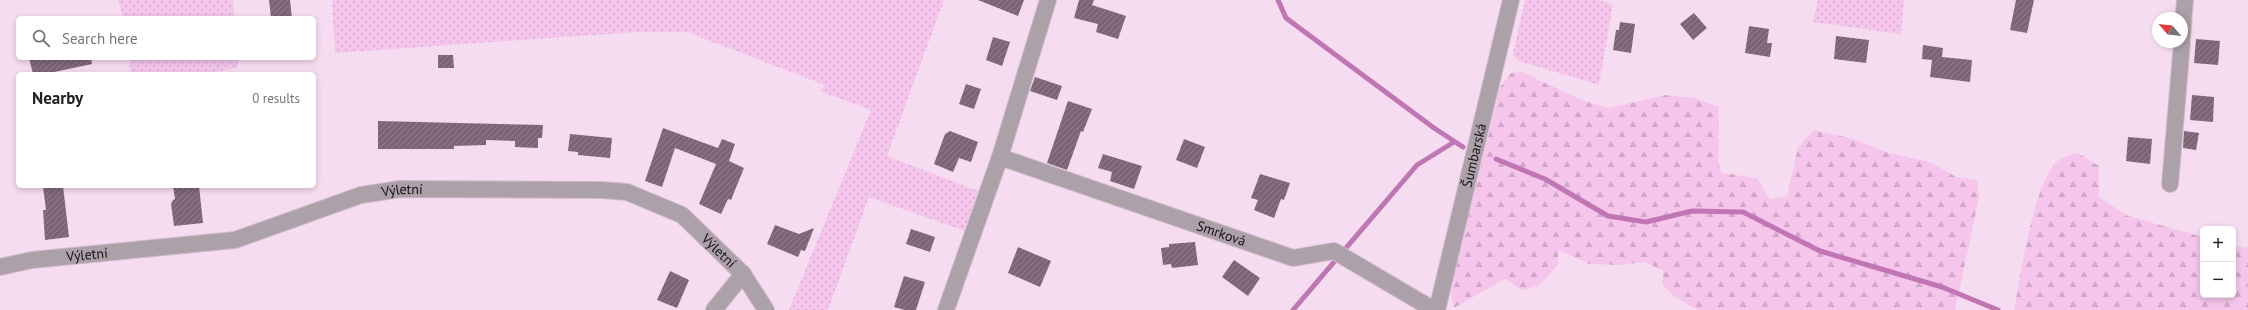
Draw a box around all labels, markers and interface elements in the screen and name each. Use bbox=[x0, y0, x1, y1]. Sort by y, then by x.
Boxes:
north arrow bbox=[2152, 12, 2188, 48]
search box bbox=[16, 16, 316, 60]
icon: search bbox=[30, 27, 52, 49]
text: Search here bbox=[62, 29, 138, 48]
text: Nearby bbox=[32, 87, 83, 109]
text: 0 results bbox=[252, 90, 300, 107]
street label: Šumbarská bbox=[1458, 121, 1490, 189]
street label: Výletní bbox=[379, 180, 423, 201]
street label: Smrková bbox=[1194, 216, 1248, 250]
map controls bbox=[2200, 226, 2236, 298]
button: + bbox=[2200, 226, 2236, 262]
street label: Výletní bbox=[697, 229, 740, 272]
street label: Výletní bbox=[64, 244, 109, 266]
button: − bbox=[2200, 262, 2236, 298]

